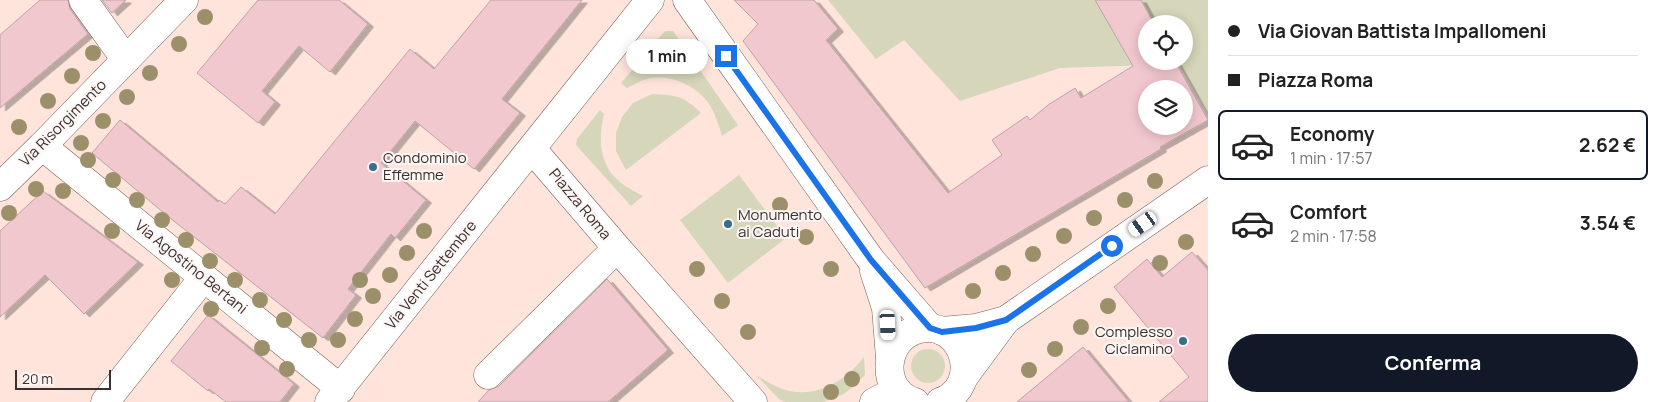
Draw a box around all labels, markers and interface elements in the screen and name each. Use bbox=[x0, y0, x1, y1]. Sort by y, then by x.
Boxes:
map controls bbox=[1138, 15, 1193, 135]
button: locate bbox=[1138, 15, 1193, 70]
text: Via Giovan Battista Impallomeni bbox=[1258, 18, 1547, 44]
callout: 1 min bbox=[626, 38, 708, 74]
text: 1 min bbox=[647, 45, 687, 67]
route end bbox=[715, 45, 737, 67]
text: Piazza Roma bbox=[1258, 67, 1373, 93]
street label: Via Risorgimento bbox=[14, 74, 111, 171]
button: layers bbox=[1138, 80, 1193, 135]
text: Economy bbox=[1290, 121, 1374, 147]
icon: car bbox=[1230, 123, 1275, 168]
text: 2.62 € bbox=[1579, 132, 1636, 158]
place label: Condominio Effemme bbox=[383, 147, 467, 185]
text: 1 min · 17:57 bbox=[1290, 147, 1373, 169]
marker: Condominio Effemme bbox=[367, 161, 379, 173]
street label: Piazza Roma bbox=[544, 164, 616, 244]
text: Comfort bbox=[1290, 199, 1367, 225]
icon: car bbox=[1230, 201, 1275, 246]
place label: Monumento ai Caduti bbox=[738, 204, 822, 242]
car bbox=[1126, 209, 1159, 239]
text: 3.54 € bbox=[1580, 210, 1636, 236]
street label: Via Agostino Bertani bbox=[131, 215, 252, 319]
street label: Via Venti Settembre bbox=[380, 215, 481, 334]
marker: Monumento ai Caduti bbox=[722, 218, 734, 230]
text: 2 min · 17:58 bbox=[1290, 225, 1377, 247]
route start bbox=[1101, 235, 1123, 257]
car bbox=[879, 310, 896, 340]
place label: Complesso Ciclamino bbox=[1095, 321, 1173, 359]
button: Conferma bbox=[1228, 334, 1638, 392]
marker: Complesso Ciclamino bbox=[1177, 335, 1189, 347]
scale bar bbox=[15, 367, 111, 390]
text: 20 m bbox=[22, 369, 53, 388]

